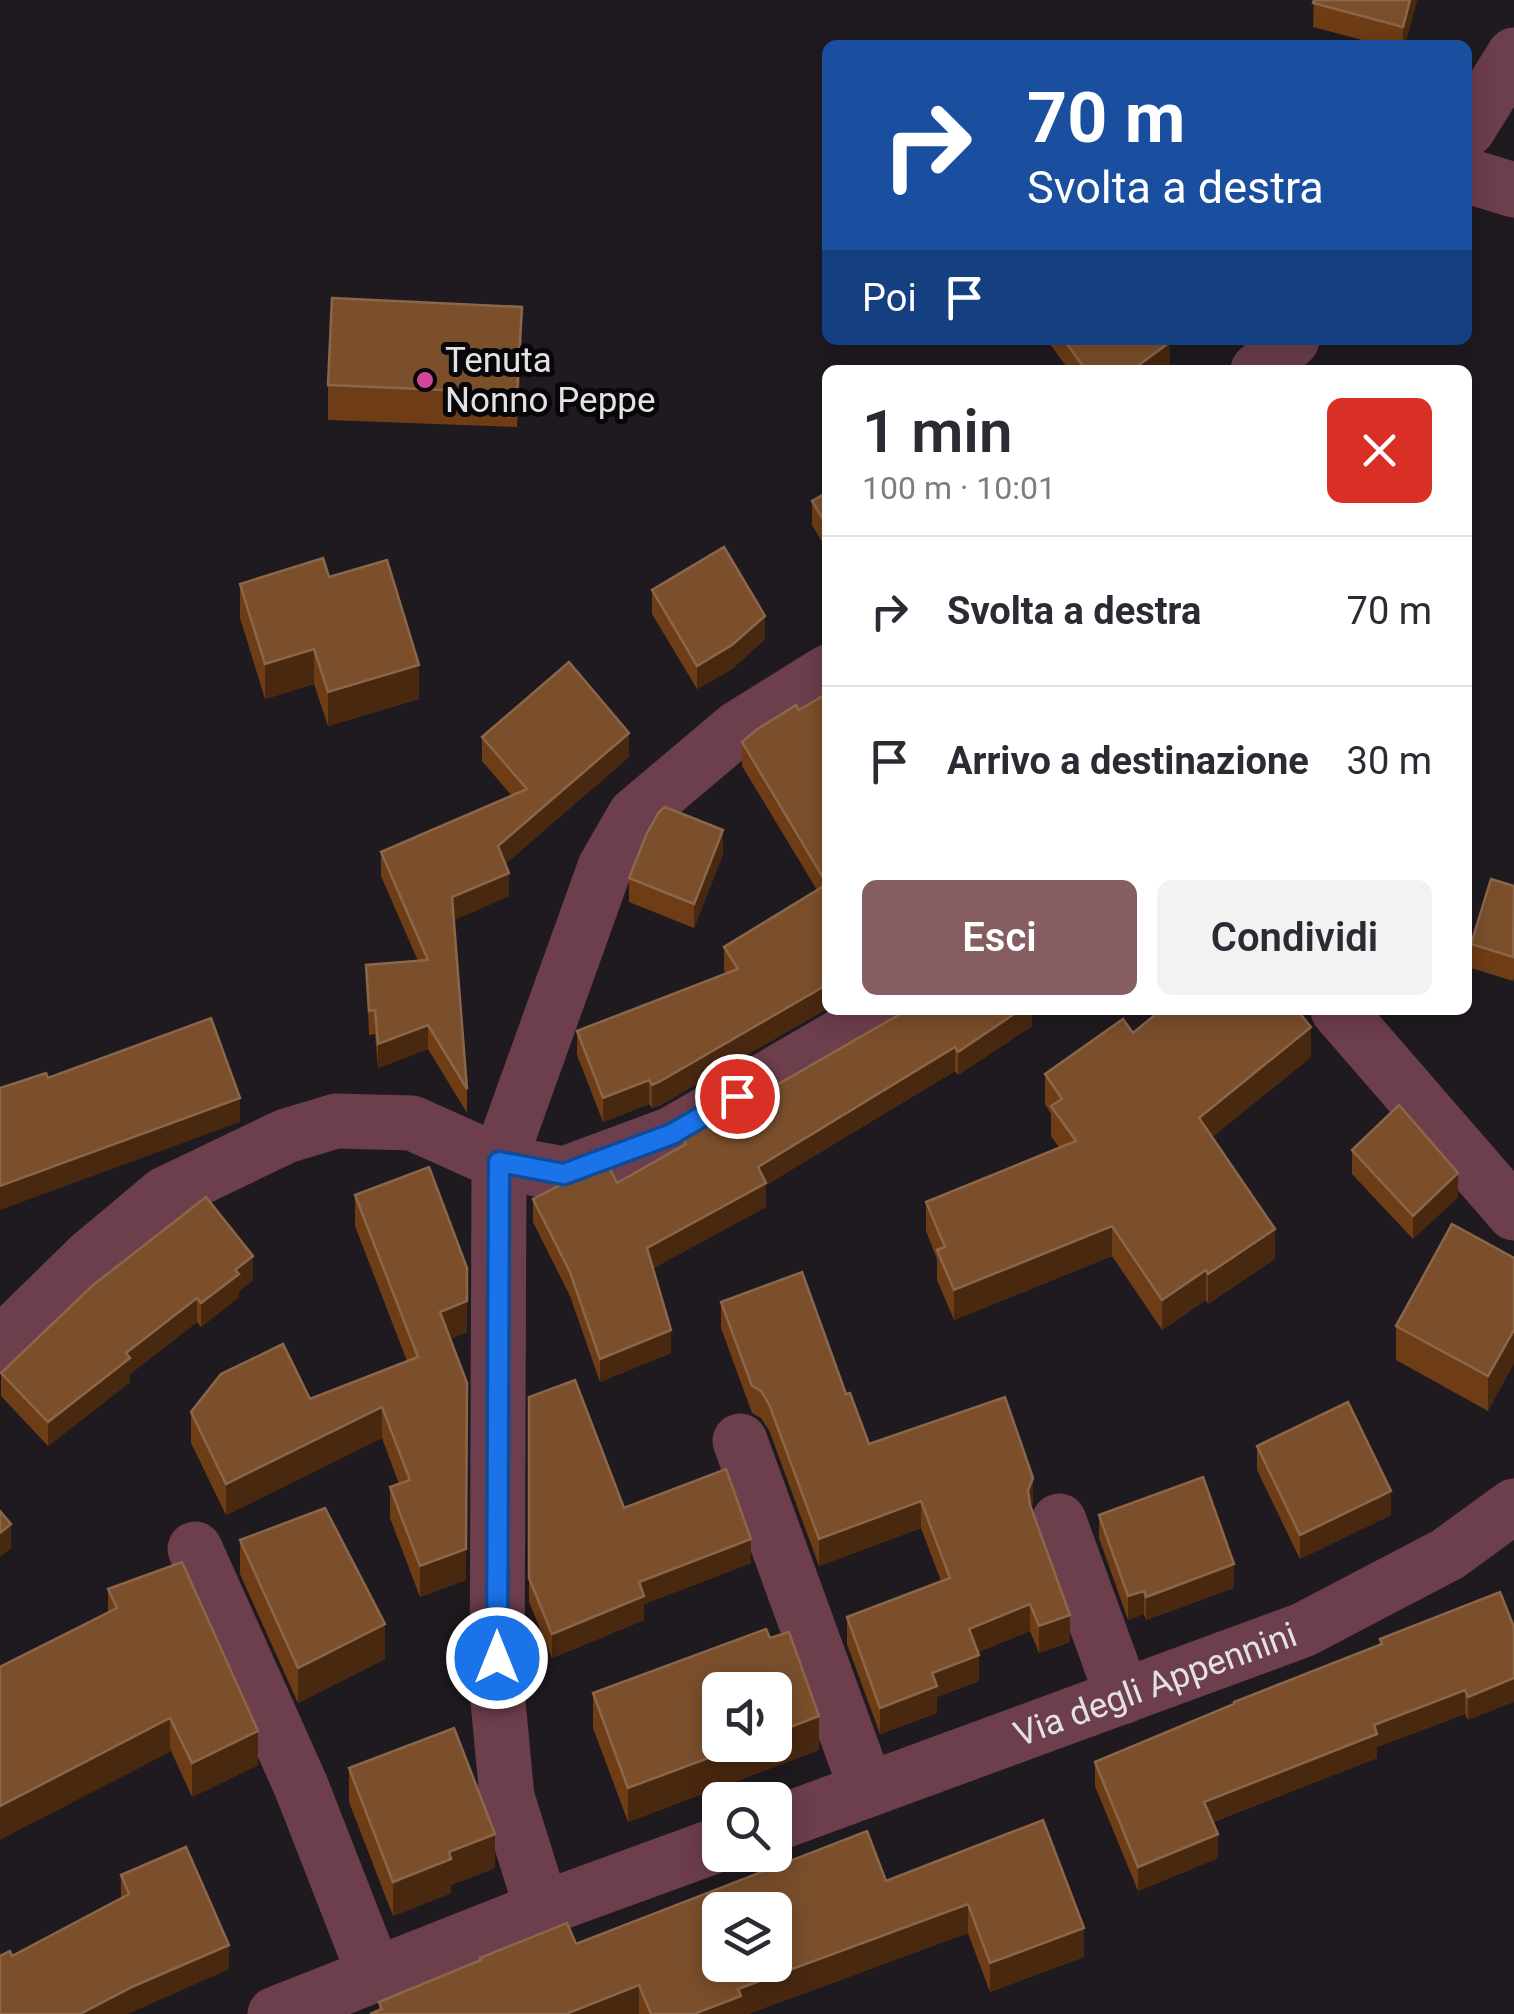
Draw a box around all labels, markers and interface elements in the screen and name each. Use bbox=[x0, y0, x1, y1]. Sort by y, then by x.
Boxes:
text: 70 m bbox=[1027, 77, 1185, 159]
icon: right bbox=[862, 80, 992, 210]
text: Svolta a destra bbox=[1027, 161, 1324, 214]
icon: arrive bbox=[937, 270, 992, 325]
text: Poi bbox=[862, 276, 917, 320]
place label: Tenuta Nonno Peppe bbox=[445, 340, 656, 421]
marker: Tenuta Nonno Peppe bbox=[414, 369, 436, 391]
text: 1 min bbox=[862, 396, 1012, 467]
button: close bbox=[1327, 398, 1432, 503]
text: 100 m · 10:01 bbox=[862, 469, 1056, 507]
icon: right bbox=[862, 584, 917, 639]
text: Svolta a destra bbox=[947, 589, 1201, 633]
text: 70 m bbox=[1347, 589, 1432, 633]
icon: arrive bbox=[862, 734, 917, 789]
text: Arrivo a destinazione bbox=[947, 739, 1309, 783]
text: 30 m bbox=[1347, 739, 1432, 783]
button: Esci bbox=[862, 880, 1137, 995]
button: Condividi bbox=[1157, 880, 1432, 995]
pin bbox=[695, 1054, 780, 1139]
icon: arrive bbox=[710, 1069, 765, 1124]
position arrow bbox=[445, 1606, 549, 1710]
street label: Via degli Appennini bbox=[1008, 1614, 1302, 1755]
map controls bbox=[702, 1672, 792, 1982]
button: sound bbox=[702, 1672, 792, 1762]
button: search bbox=[702, 1782, 792, 1872]
button: layers bbox=[702, 1892, 792, 1982]

